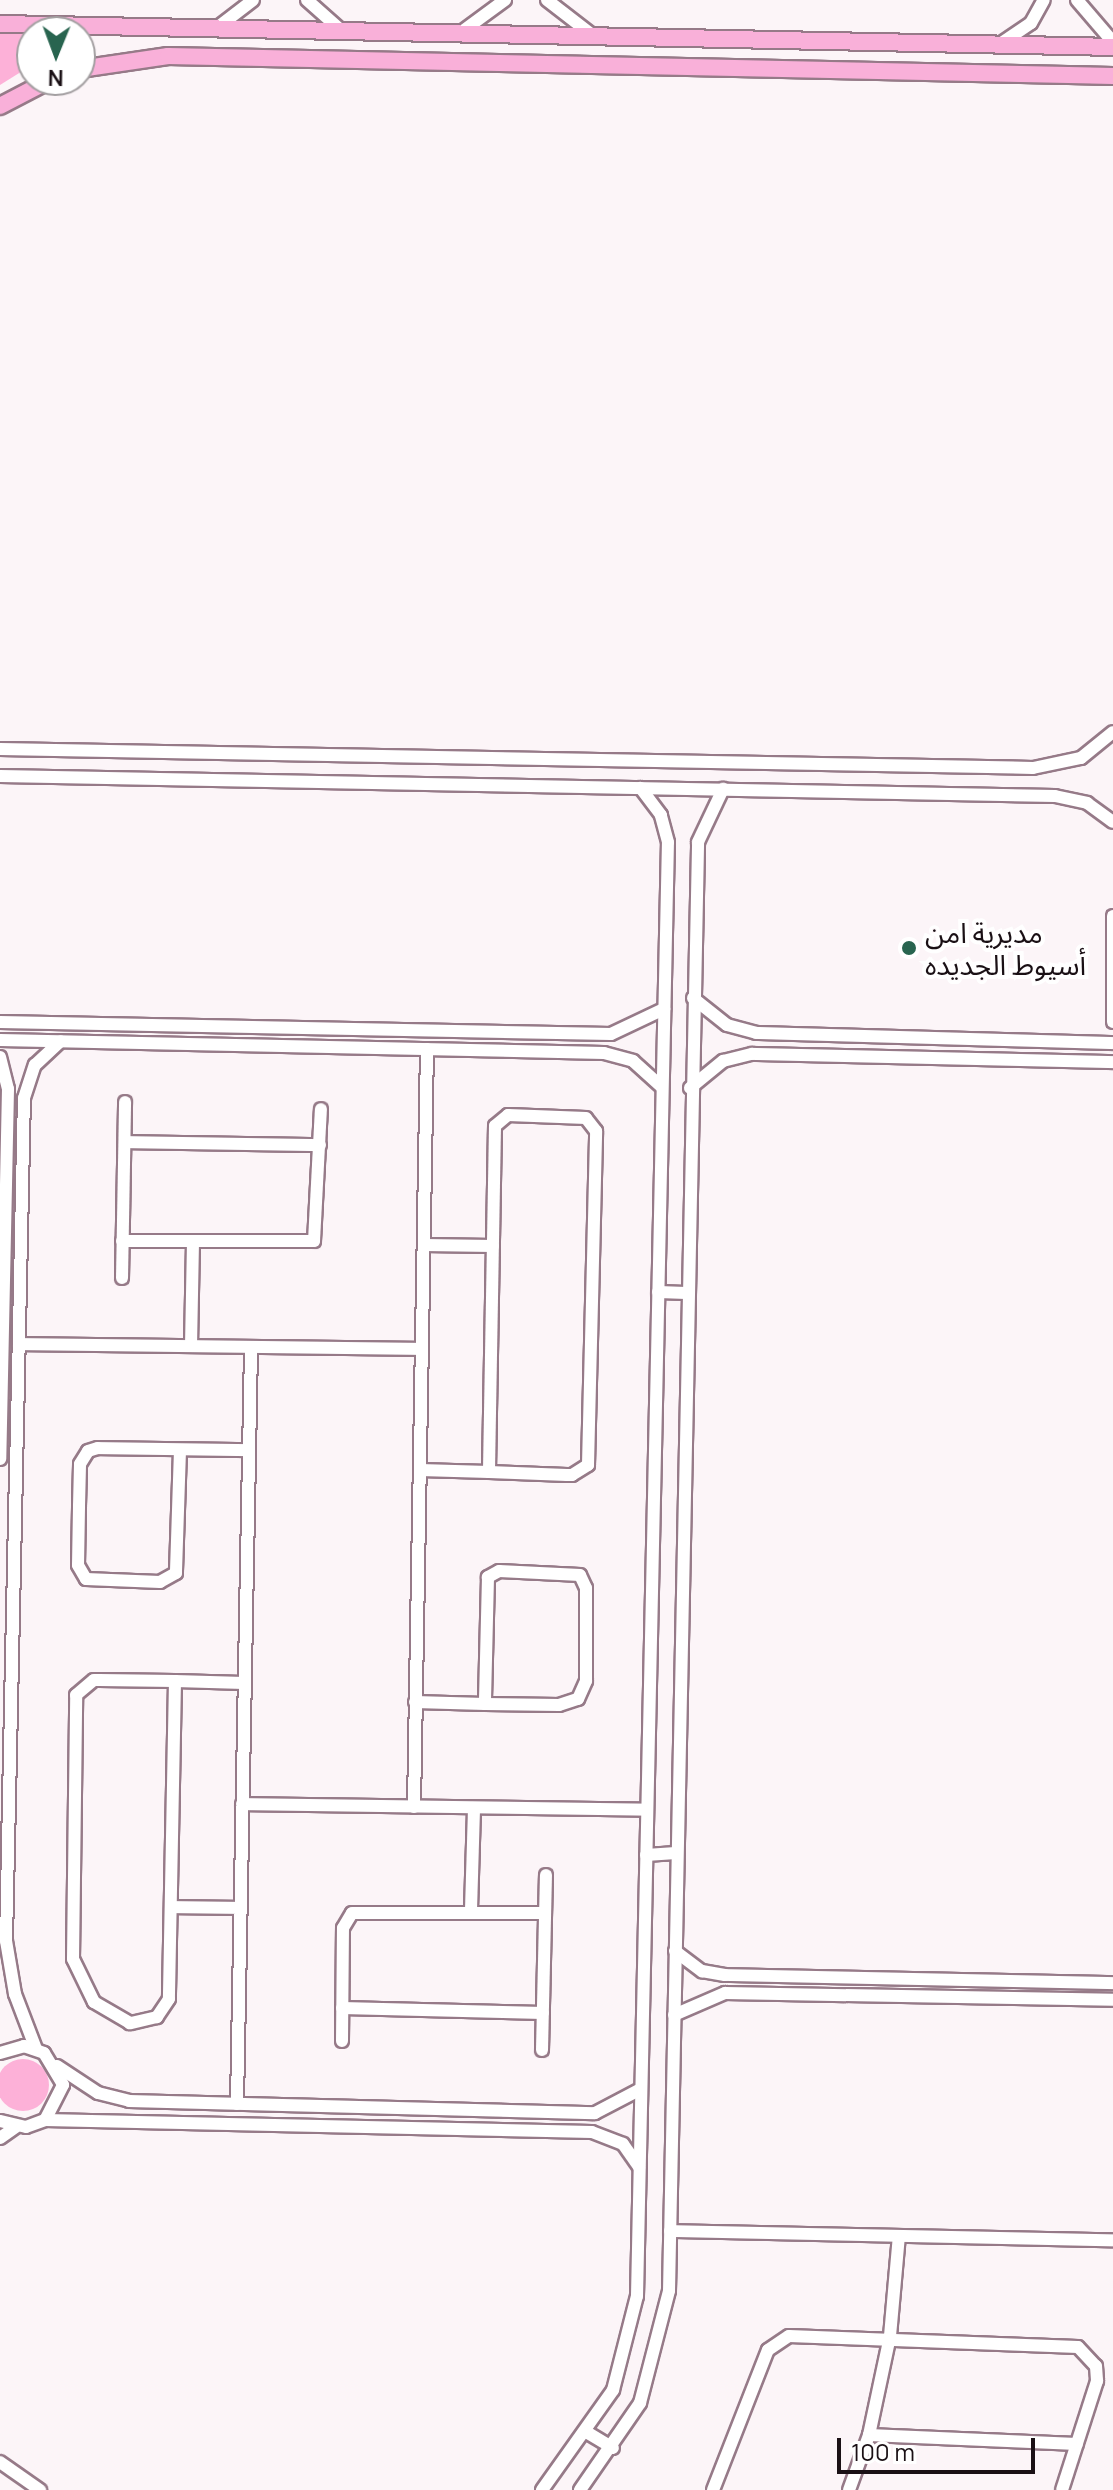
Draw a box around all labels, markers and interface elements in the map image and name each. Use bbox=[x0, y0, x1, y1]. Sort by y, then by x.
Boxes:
north arrow bbox=[16, 16, 96, 96]
text: N bbox=[47, 63, 64, 93]
place label: مديرية امن أسيوط الجديده bbox=[925, 915, 1086, 981]
marker: مديرية امن أسيوط الجديده bbox=[900, 939, 918, 957]
scale bar bbox=[841, 2422, 1039, 2472]
text: 100 m bbox=[851, 2435, 915, 2468]

